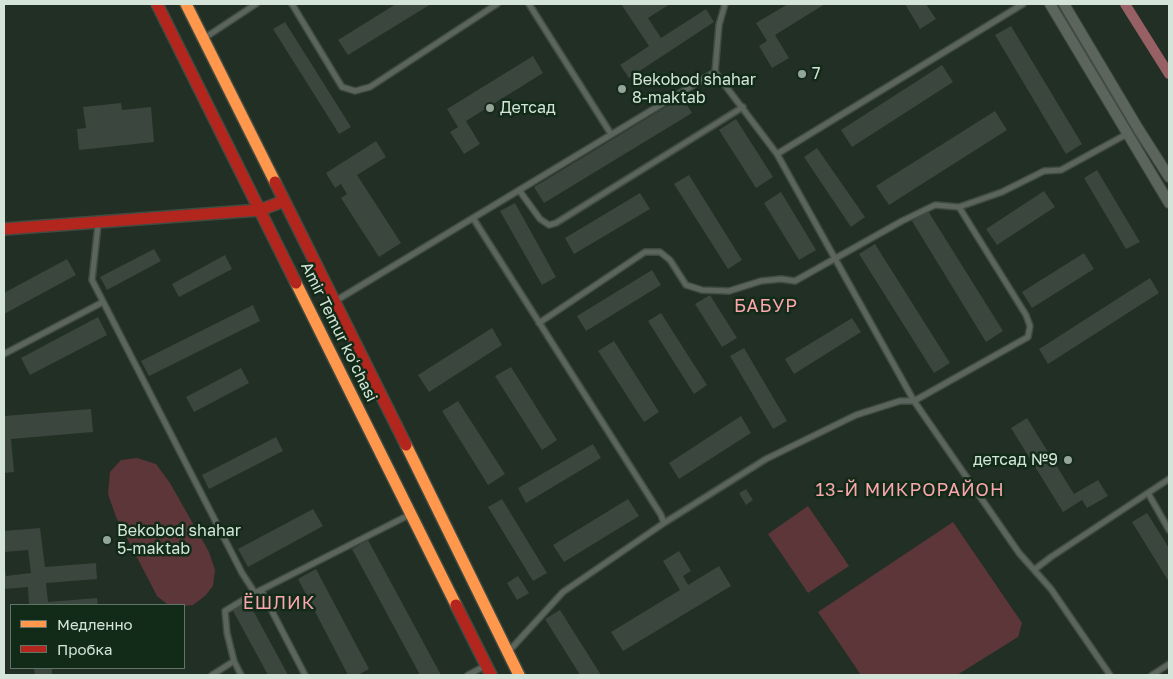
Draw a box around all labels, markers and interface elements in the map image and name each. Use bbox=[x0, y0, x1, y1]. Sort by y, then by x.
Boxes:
place label: 7 bbox=[812, 64, 820, 84]
marker: 7 bbox=[796, 68, 808, 80]
place label: Bekobod shahar 8-maktab bbox=[632, 70, 756, 108]
marker: Bekobod shahar 8-maktab bbox=[616, 83, 628, 95]
place label: Детсад bbox=[500, 98, 556, 118]
marker: Детсад bbox=[484, 102, 496, 114]
street label: Amir Temur koʻchasi bbox=[297, 259, 381, 405]
district label: БАБУР bbox=[733, 295, 799, 317]
place label: детсад №9 bbox=[973, 450, 1058, 470]
marker: детсад №9 bbox=[1062, 454, 1074, 466]
district label: 13-Й МИКРОРАЙОН bbox=[814, 479, 1006, 501]
place label: Bekobod shahar 5-maktab bbox=[117, 521, 241, 559]
marker: Bekobod shahar 5-maktab bbox=[101, 534, 113, 546]
district label: ЁШЛИК bbox=[242, 592, 316, 614]
legend bbox=[10, 604, 185, 669]
text: Медленно bbox=[57, 615, 133, 633]
text: Пробка bbox=[57, 640, 112, 658]

